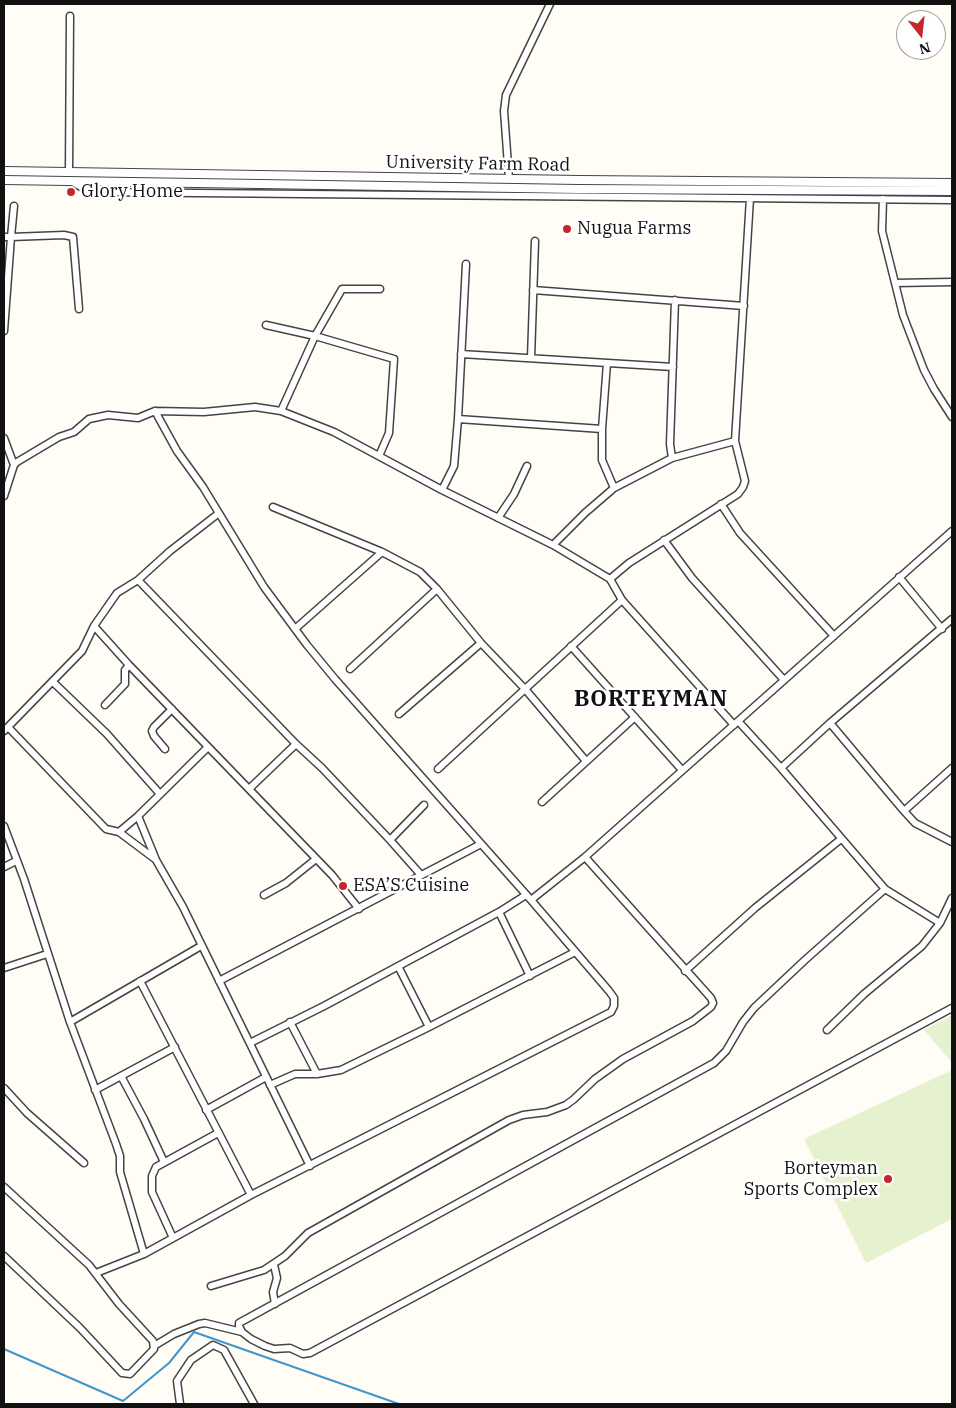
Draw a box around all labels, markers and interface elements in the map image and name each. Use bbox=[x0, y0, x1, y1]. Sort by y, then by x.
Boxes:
north arrow bbox=[896, 10, 946, 60]
text: N bbox=[917, 38, 933, 59]
street label: University Farm Road bbox=[385, 152, 571, 176]
place label: Glory Home bbox=[81, 181, 183, 203]
marker: Glory Home bbox=[65, 186, 77, 198]
place label: Nugua Farms bbox=[577, 218, 691, 240]
marker: Nugua Farms bbox=[561, 223, 573, 235]
district label: BORTEYMAN bbox=[573, 687, 729, 713]
place label: ESA’S Cuisine bbox=[353, 875, 469, 897]
marker: ESA’S Cuisine bbox=[337, 880, 349, 892]
place label: Borteyman Sports Complex bbox=[744, 1158, 878, 1200]
marker: Borteyman Sports Complex bbox=[882, 1173, 894, 1185]

